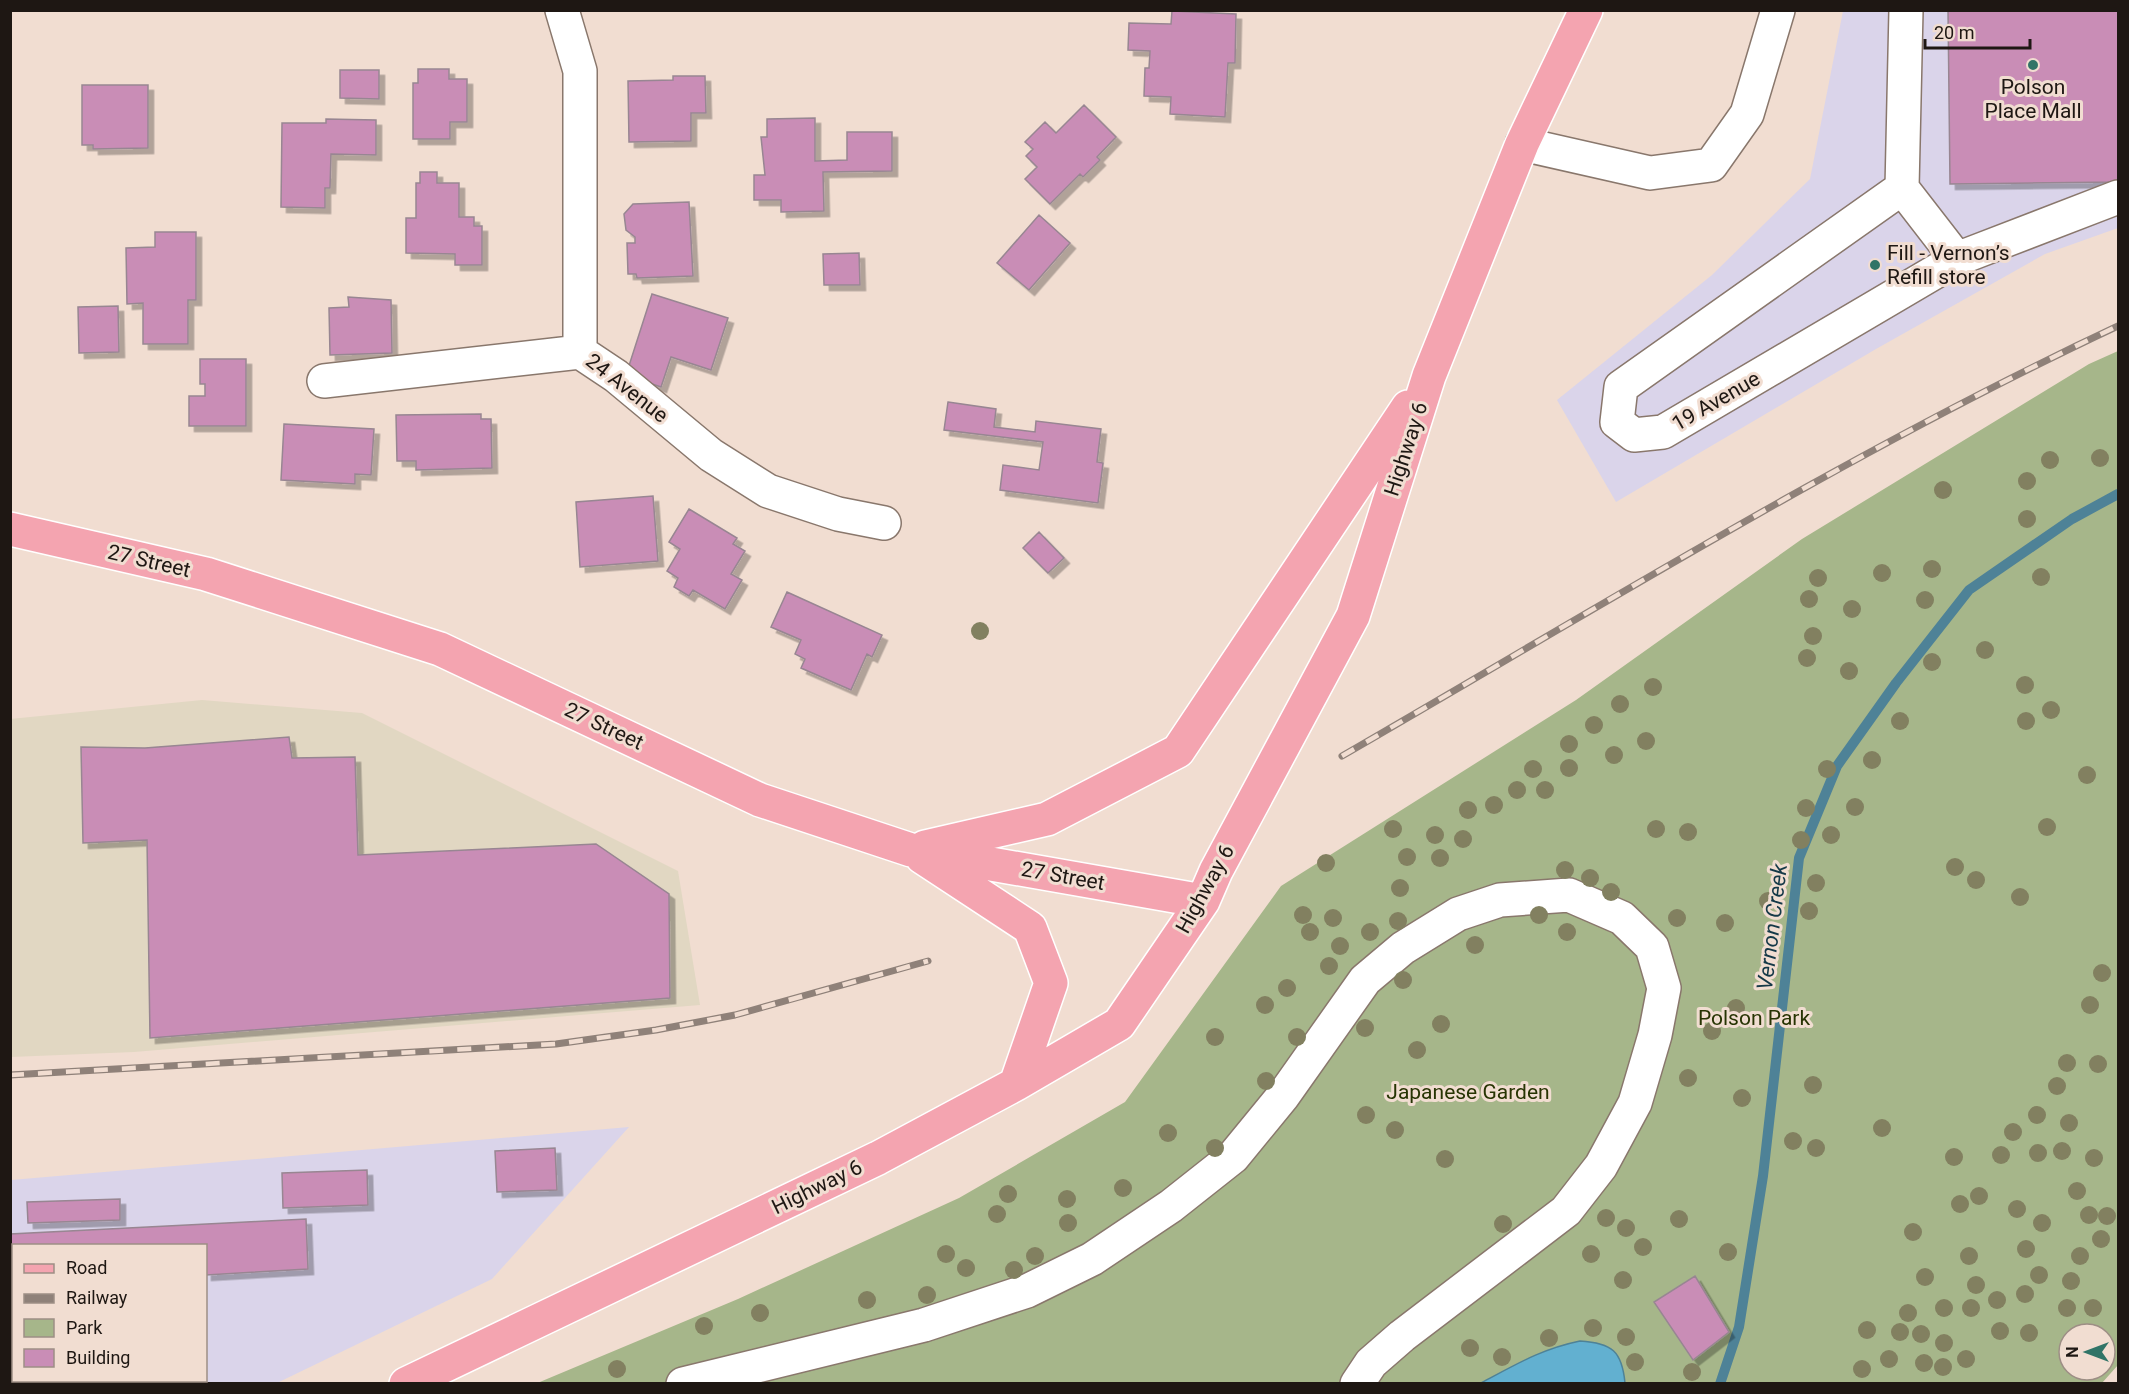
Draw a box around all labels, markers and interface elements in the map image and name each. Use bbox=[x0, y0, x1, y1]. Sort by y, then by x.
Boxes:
scale bar bbox=[1925, 12, 2030, 50]
text: 20 m bbox=[1934, 22, 1974, 43]
marker: Polson Place Mall bbox=[2026, 58, 2040, 72]
place label: Polson Place Mall bbox=[1984, 75, 2082, 123]
place label: Fill - Vernon’s Refill store bbox=[1887, 241, 2010, 289]
marker: Fill - Vernon’s Refill store bbox=[1868, 258, 1882, 272]
street label: 24 Avenue bbox=[581, 349, 673, 427]
street label: 19 Avenue bbox=[1668, 366, 1764, 436]
street label: Highway 6 bbox=[1380, 399, 1432, 499]
street label: 27 Street bbox=[105, 540, 193, 582]
street label: 27 Street bbox=[561, 697, 647, 755]
street label: Highway 6 bbox=[1171, 841, 1239, 937]
street label: 27 Street bbox=[1019, 857, 1107, 895]
water label: Vernon Creek bbox=[1752, 861, 1792, 992]
park label: Polson Park bbox=[1698, 1006, 1810, 1030]
park label: Japanese Garden bbox=[1386, 1080, 1550, 1104]
street label: Highway 6 bbox=[768, 1155, 866, 1219]
legend bbox=[12, 1244, 207, 1382]
text: Road bbox=[66, 1257, 107, 1278]
text: Railway bbox=[66, 1287, 128, 1308]
text: Park bbox=[66, 1317, 103, 1338]
north arrow bbox=[2057, 1322, 2117, 1382]
text: N bbox=[2063, 1346, 2082, 1358]
text: Building bbox=[66, 1347, 130, 1368]

